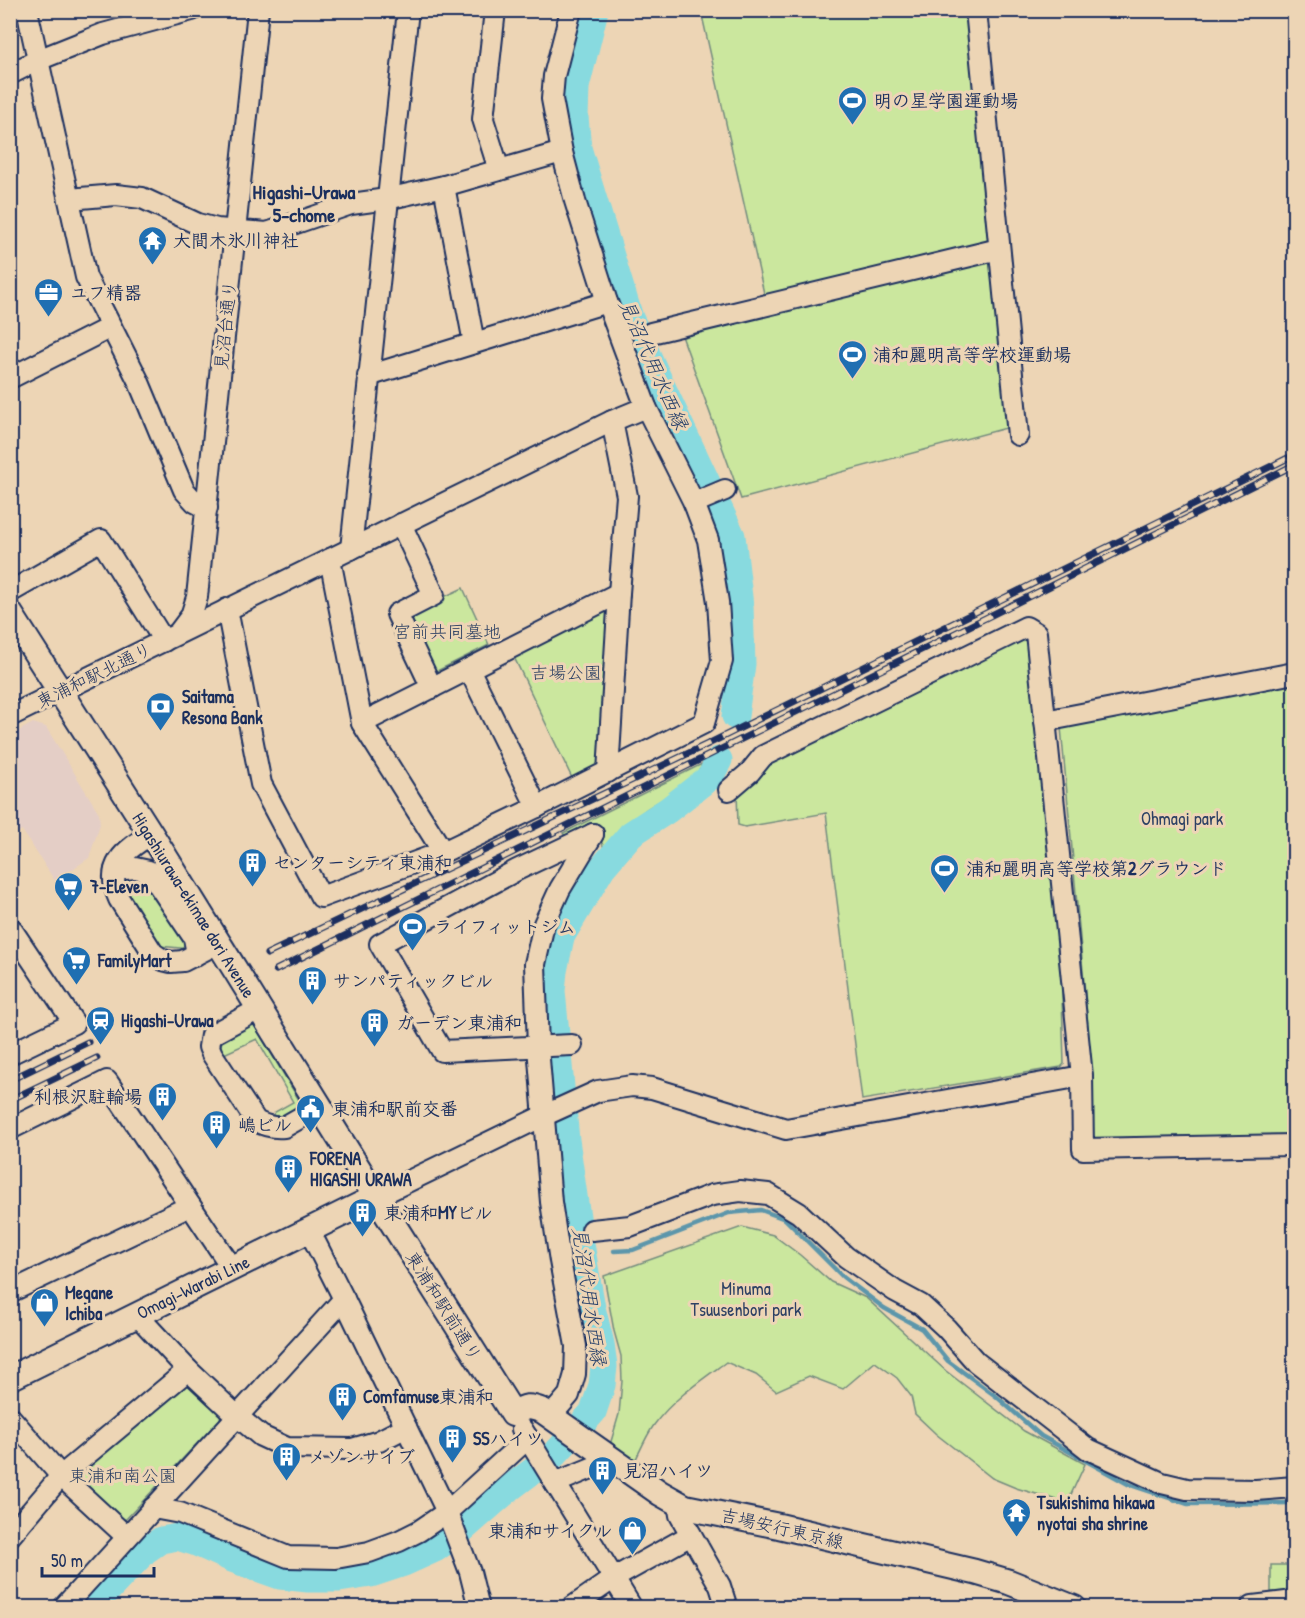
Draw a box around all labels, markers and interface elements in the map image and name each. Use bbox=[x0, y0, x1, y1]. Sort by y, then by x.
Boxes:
sports icon: 明の星学園運動場 bbox=[837, 84, 869, 126]
place label: 明の星学園運動場 bbox=[874, 88, 1018, 113]
district label: Higashi-Urawa 5-chome bbox=[253, 178, 356, 228]
temple icon: 大間木氷川神社 bbox=[136, 224, 168, 266]
place label: 大間木氷川神社 bbox=[173, 228, 299, 253]
office icon: ユフ精器 bbox=[33, 276, 65, 318]
street label: 見沼台通り bbox=[208, 279, 242, 371]
place label: ユフ精器 bbox=[70, 280, 142, 305]
water label: 見沼代用水西縁 bbox=[613, 295, 696, 435]
sports icon: 浦和麗明高等学校運動場 bbox=[836, 338, 868, 380]
place label: 浦和麗明高等学校運動場 bbox=[873, 342, 1071, 367]
park label: 宮前共同墓地 bbox=[393, 619, 501, 644]
street label: 東浦和駅北通り bbox=[32, 636, 156, 714]
park label: 吉場公園 bbox=[530, 660, 602, 685]
place label: Saitama Resona Bank bbox=[182, 684, 263, 730]
bank icon: Saitama Resona Bank bbox=[145, 690, 177, 732]
park label: Ohmagi park bbox=[1141, 806, 1224, 831]
street label: Higashiurawa-ekimae dori Avenue bbox=[127, 808, 261, 1002]
building icon: センターシティ東浦和 bbox=[236, 846, 268, 888]
place label: センターシティ東浦和 bbox=[273, 850, 452, 875]
sports icon: 浦和麗明高等学校第2グラウンド bbox=[929, 852, 961, 894]
place label: 浦和麗明高等学校第2グラウンド bbox=[966, 856, 1226, 881]
supermarket icon: 7-Eleven bbox=[53, 870, 85, 912]
place label: 7-Eleven bbox=[89, 874, 149, 899]
sports icon: ライフィットジム bbox=[397, 910, 429, 952]
place label: ライフィットジム bbox=[434, 914, 576, 939]
supermarket icon: FamilyMart bbox=[61, 944, 93, 986]
place label: FamilyMart bbox=[97, 948, 172, 974]
building icon: サンパティックビル bbox=[296, 964, 328, 1006]
place label: サンパティックビル bbox=[333, 968, 493, 993]
station icon: Higashi-Urawa bbox=[84, 1004, 116, 1046]
building icon: ガーデン東浦和 bbox=[359, 1006, 391, 1048]
place label: Higashi-Urawa bbox=[121, 1008, 215, 1034]
place label: ガーデン東浦和 bbox=[396, 1010, 522, 1035]
building icon: 利根沢駐輪場 bbox=[147, 1080, 179, 1122]
place label: 利根沢駐輪場 bbox=[34, 1084, 142, 1109]
public building icon: 東浦和駅前交番 bbox=[295, 1092, 327, 1134]
place label: 東浦和駅前交番 bbox=[332, 1096, 458, 1121]
building icon: 嶋ビル bbox=[201, 1108, 233, 1150]
place label: 嶋ビル bbox=[238, 1112, 292, 1137]
place label: FORENA HIGASHI URAWA bbox=[309, 1146, 412, 1192]
building icon: FORENA HIGASHI URAWA bbox=[273, 1152, 305, 1194]
building icon: 東浦和MYビル bbox=[347, 1196, 379, 1238]
place label: 東浦和MYビル bbox=[384, 1200, 492, 1225]
water label: 見沼代用水西縁 bbox=[567, 1225, 613, 1369]
street label: 東浦和駅前通り bbox=[400, 1246, 488, 1366]
street label: Omagi-Warabi Line bbox=[133, 1249, 253, 1325]
park label: Minuma Tsuusenbori park bbox=[691, 1276, 802, 1322]
place label: Megane Ichiba bbox=[65, 1280, 114, 1326]
shop icon: Megane Ichiba bbox=[28, 1286, 60, 1328]
building icon: Comfamuse東浦和 bbox=[326, 1380, 358, 1422]
place label: Comfamuse東浦和 bbox=[363, 1384, 493, 1409]
building icon: SSハイツ bbox=[436, 1422, 468, 1464]
place label: SSハイツ bbox=[473, 1426, 544, 1451]
building icon: メゾンサイブ bbox=[271, 1440, 303, 1482]
place label: メゾンサイブ bbox=[308, 1444, 415, 1469]
building icon: 見沼ハイツ bbox=[586, 1454, 618, 1496]
place label: 見沼ハイツ bbox=[623, 1458, 713, 1483]
park label: 東浦和南公園 bbox=[69, 1463, 177, 1488]
place label: Tsukishima hikawa nyotai sha shrine bbox=[1036, 1490, 1155, 1537]
temple icon: Tsukishima hikawa nyotai sha shrine bbox=[1000, 1496, 1032, 1538]
street label: 吉場安行東京線 bbox=[718, 1502, 846, 1554]
shop icon: 東浦和サイクル bbox=[617, 1514, 649, 1556]
place label: 東浦和サイクル bbox=[488, 1518, 612, 1543]
scale bar bbox=[42, 1540, 154, 1578]
text: 50 m bbox=[51, 1548, 83, 1573]

